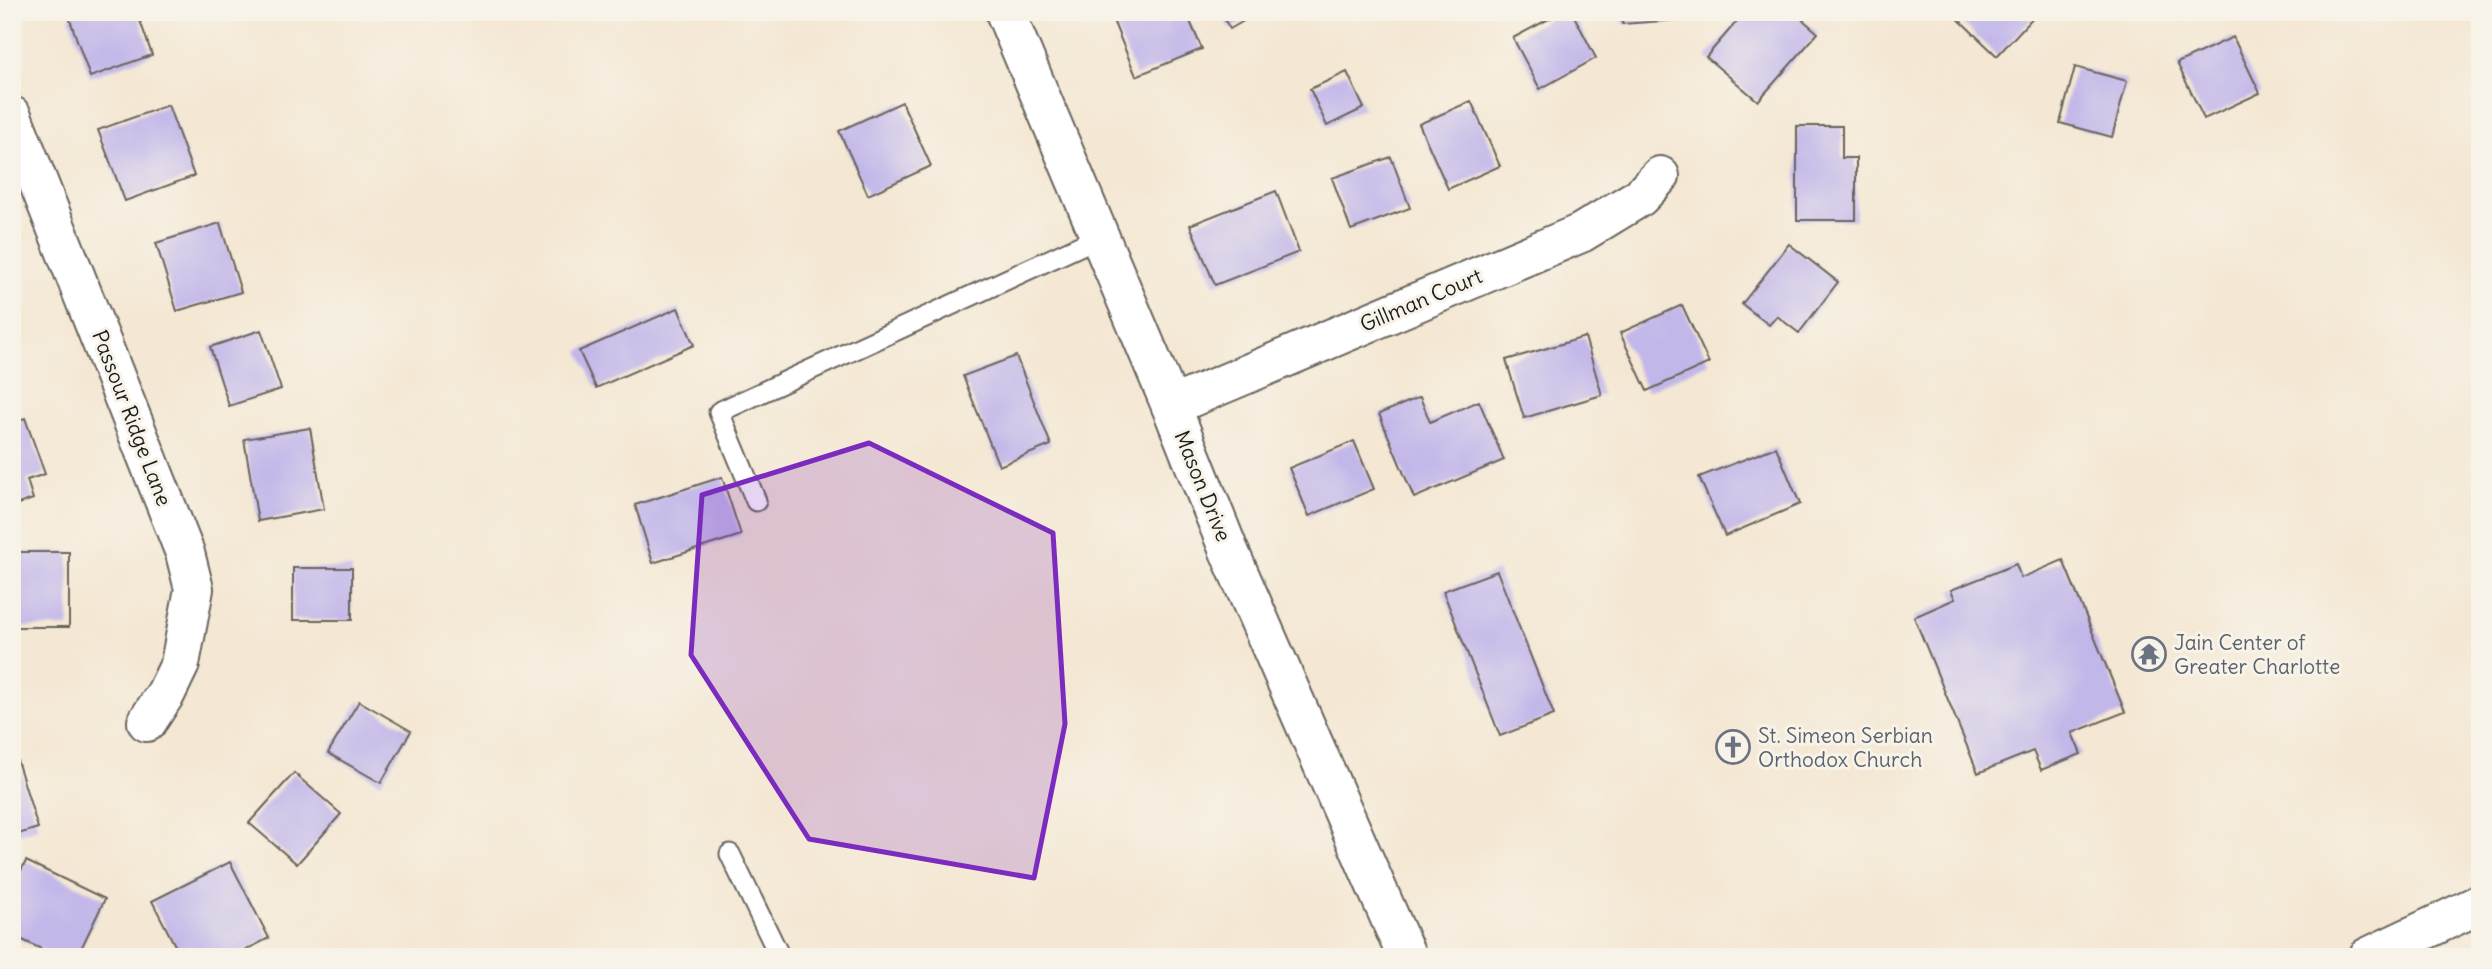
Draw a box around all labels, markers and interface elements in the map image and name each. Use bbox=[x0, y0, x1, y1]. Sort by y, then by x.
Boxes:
street label: Gillman Court bbox=[1356, 262, 1486, 338]
street label: Passour Ridge Lane bbox=[86, 326, 178, 510]
street label: Mason Drive bbox=[1169, 427, 1237, 545]
place label: Jain Center of Greater Charlotte bbox=[2174, 629, 2340, 680]
temple icon: Jain Center of Greater Charlotte bbox=[2130, 635, 2168, 673]
place label: St. Simeon Serbian Orthodox Church bbox=[1758, 722, 1933, 773]
church icon: St. Simeon Serbian Orthodox Church bbox=[1714, 728, 1752, 766]

